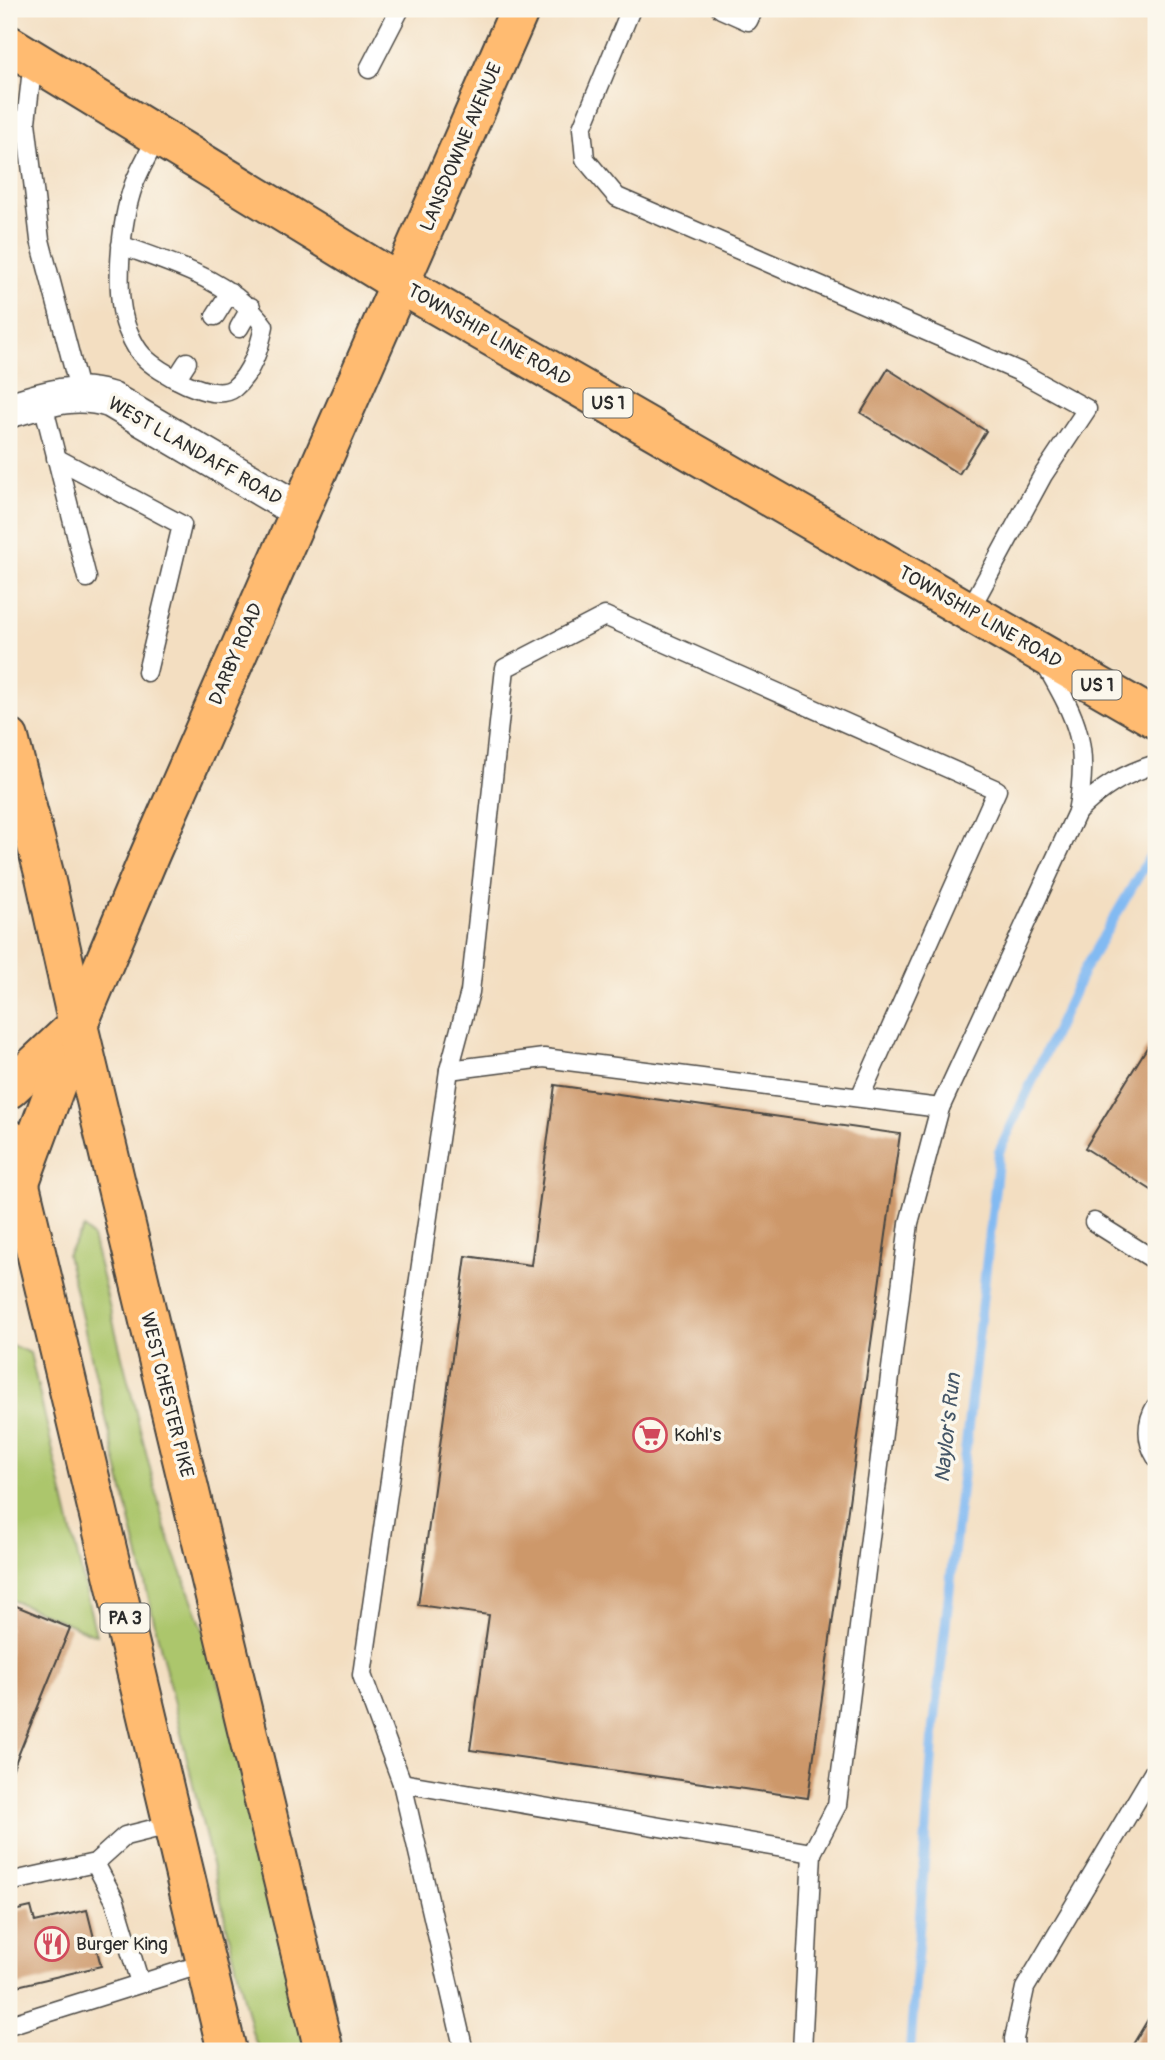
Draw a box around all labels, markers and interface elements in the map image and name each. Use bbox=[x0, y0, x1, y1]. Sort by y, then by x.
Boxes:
street label: LANSDOWNE AVENUE bbox=[415, 59, 507, 235]
street label: TOWNSHIP LINE ROAD bbox=[403, 278, 575, 392]
road number: US 1 bbox=[584, 388, 632, 418]
street label: WEST LLANDAFF ROAD bbox=[104, 391, 286, 511]
street label: TOWNSHIP LINE ROAD bbox=[894, 560, 1066, 674]
street label: DARBY ROAD bbox=[204, 599, 268, 709]
road number: US 1 bbox=[1072, 670, 1122, 700]
street label: WEST CHESTER PIKE bbox=[135, 1310, 199, 1480]
water label: Naylor's Run bbox=[929, 1371, 967, 1484]
supermarket icon: Kohl's bbox=[631, 1416, 669, 1454]
place label: Kohl's bbox=[674, 1423, 722, 1447]
road number: PA 3 bbox=[100, 1604, 150, 1632]
restaurant icon: Burger King bbox=[33, 1925, 71, 1963]
place label: Burger King bbox=[76, 1932, 168, 1956]

